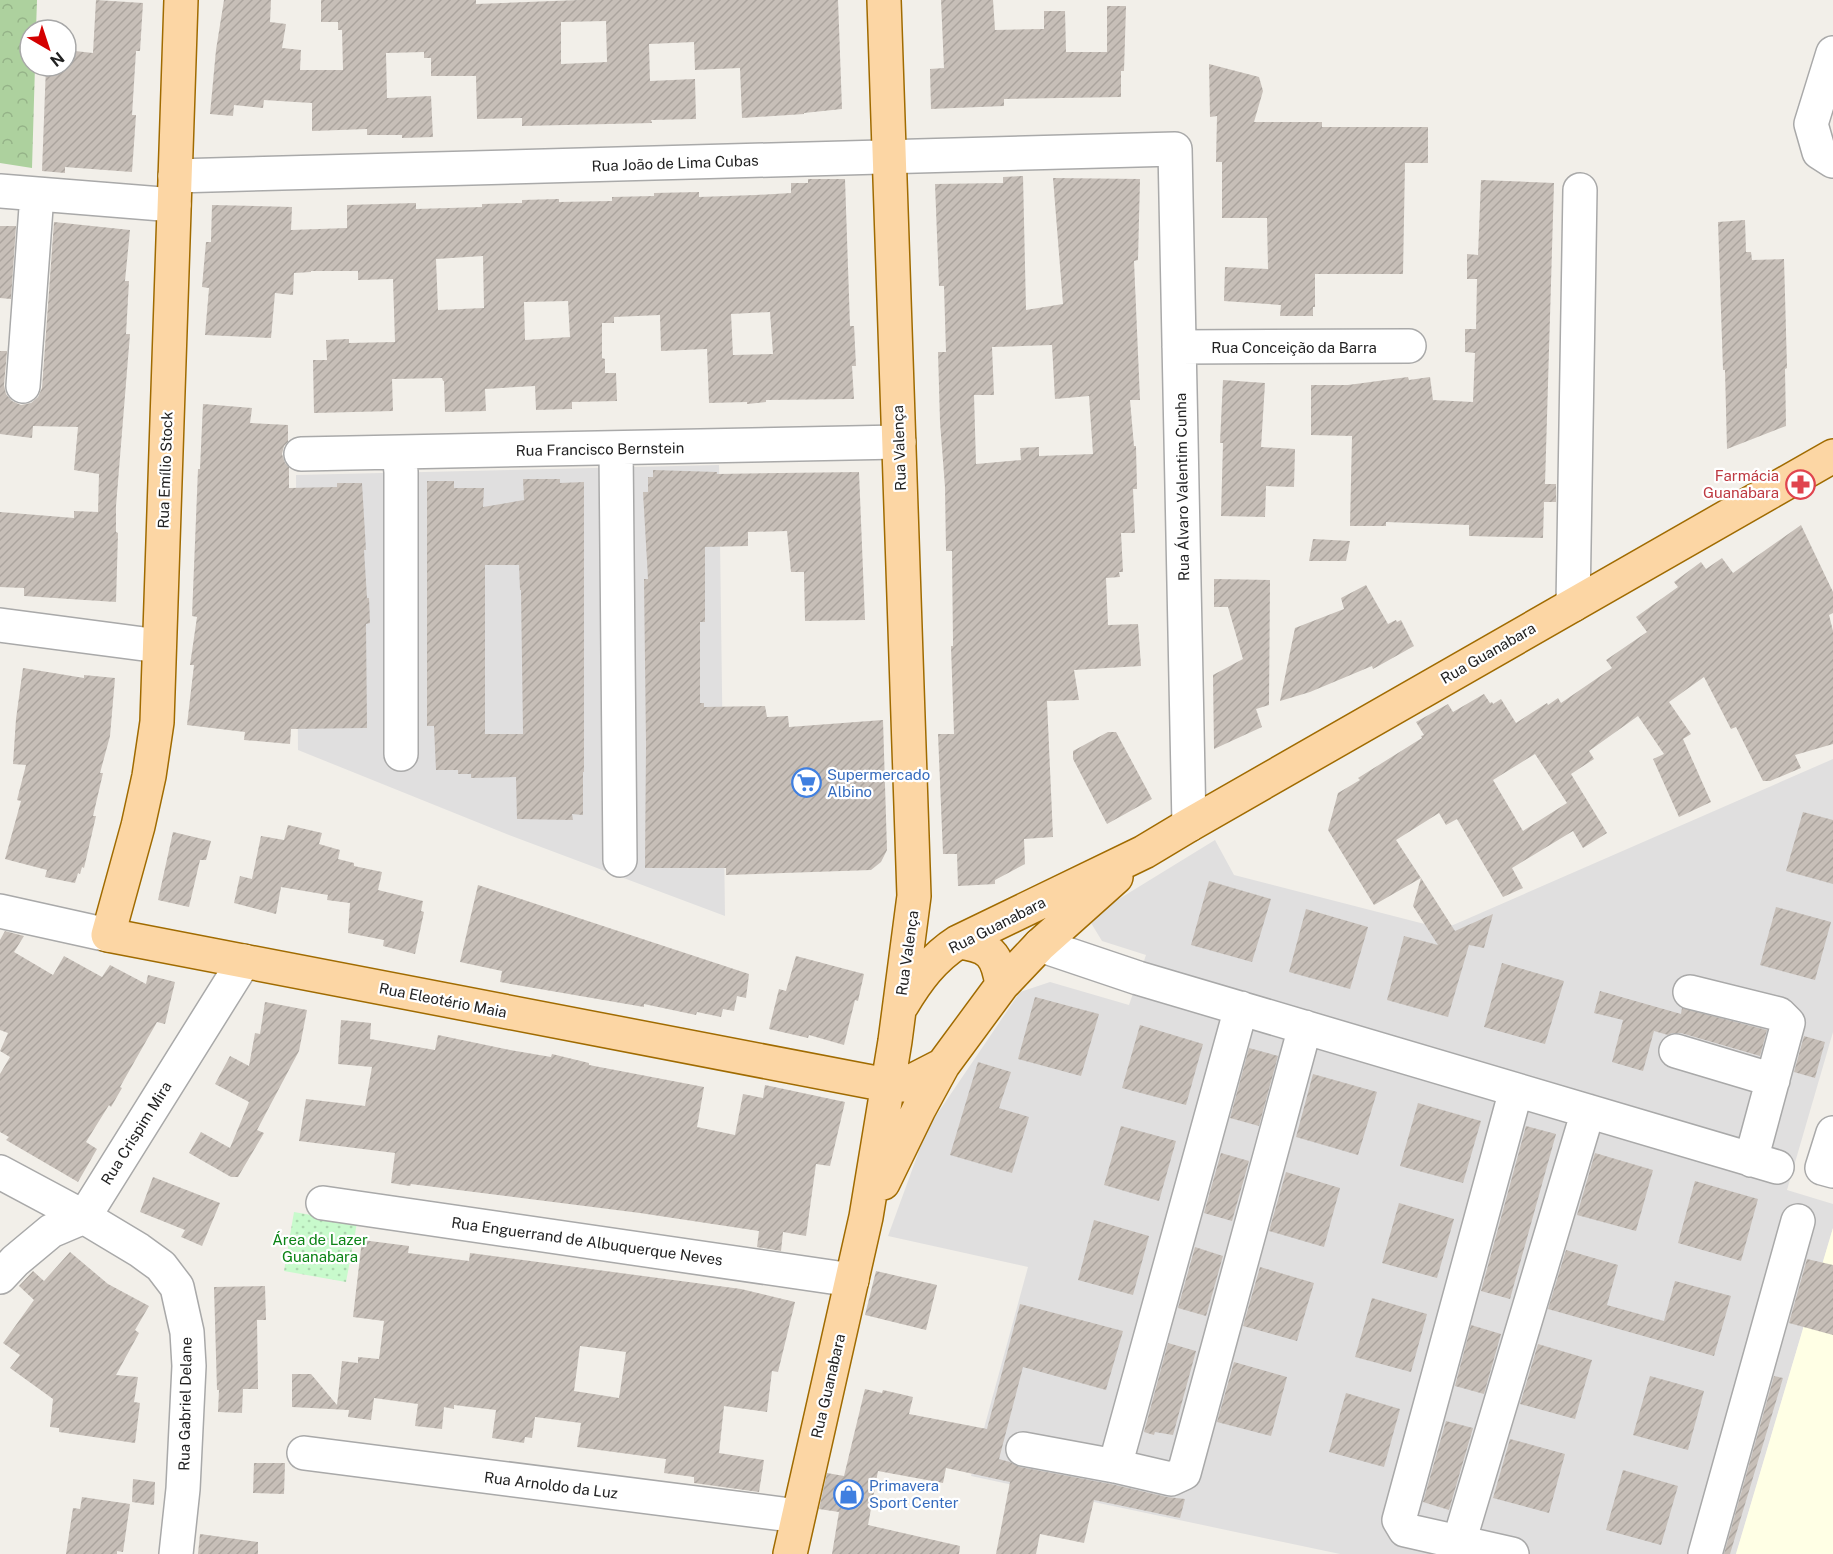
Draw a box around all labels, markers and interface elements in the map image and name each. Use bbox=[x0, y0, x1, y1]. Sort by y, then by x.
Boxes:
north arrow bbox=[18, 18, 78, 78]
text: N bbox=[46, 48, 68, 71]
street label: Rua João de Lima Cubas bbox=[591, 152, 759, 174]
street label: Rua Conceição da Barra bbox=[1211, 339, 1377, 356]
street label: Rua Álvaro Valentim Cunha bbox=[1172, 393, 1192, 581]
street label: Rua Valença bbox=[889, 405, 909, 491]
street label: Rua Emílio Stock bbox=[154, 411, 176, 529]
street label: Rua Francisco Bernstein bbox=[516, 439, 684, 459]
place label: Farmácia Guanabara bbox=[1703, 467, 1779, 501]
pharmacy icon: Farmácia Guanabara bbox=[1784, 468, 1816, 500]
street label: Rua Guanabara bbox=[1438, 619, 1538, 687]
place label: Supermercado Albino bbox=[827, 766, 930, 800]
supermarket icon: Supermercado Albino bbox=[790, 767, 822, 799]
street label: Rua Guanabara bbox=[946, 893, 1048, 957]
street label: Rua Valença bbox=[893, 909, 921, 997]
street label: Rua Eleotério Maia bbox=[378, 979, 508, 1021]
street label: Rua Crispim Mira bbox=[97, 1078, 175, 1188]
street label: Rua Enguerrand de Albuquerque Neves bbox=[450, 1214, 724, 1268]
park label: Área de Lazer Guanabara bbox=[272, 1231, 368, 1265]
street label: Rua Guanabara bbox=[808, 1332, 848, 1440]
street label: Rua Gabriel Delane bbox=[175, 1337, 195, 1471]
street label: Rua Arnoldo da Luz bbox=[483, 1468, 619, 1502]
place label: Primavera Sport Center bbox=[869, 1477, 959, 1511]
shop icon: Primavera Sport Center bbox=[832, 1478, 864, 1510]

